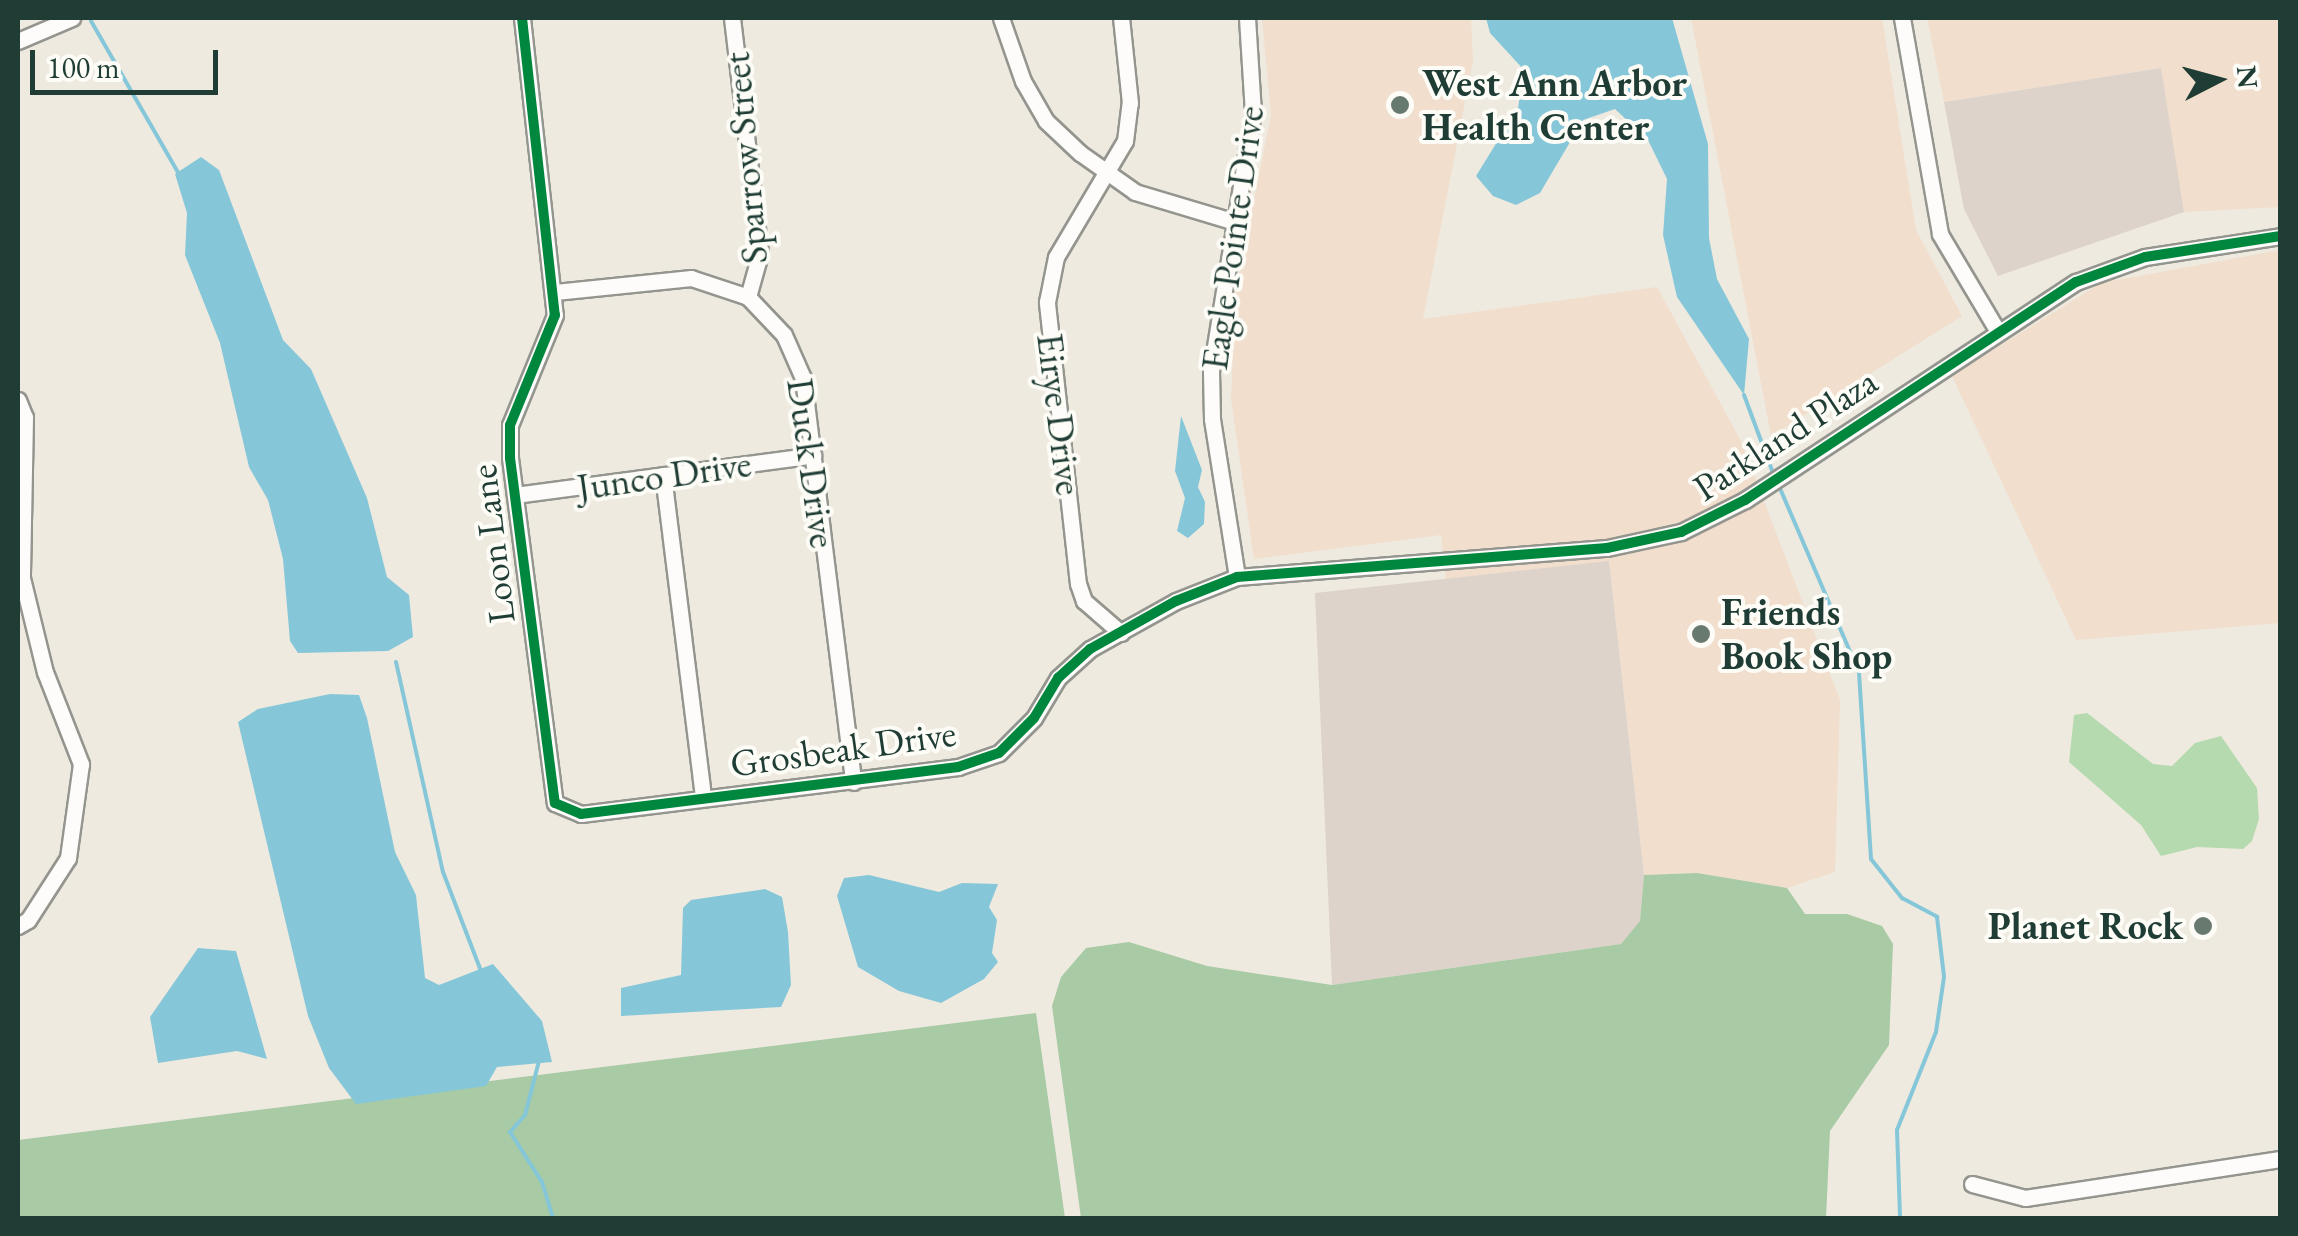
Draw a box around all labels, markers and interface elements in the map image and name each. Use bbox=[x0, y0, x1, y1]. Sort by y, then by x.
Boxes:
scale bar bbox=[35, 30, 222, 92]
north arrow bbox=[2168, 30, 2268, 130]
text: 100 m bbox=[47, 48, 120, 87]
street label: Sparrow Street bbox=[713, 50, 777, 266]
place label: West Ann Arbor Health Center bbox=[1422, 60, 1687, 150]
text: N bbox=[2229, 64, 2267, 90]
marker: West Ann Arbor Health Center bbox=[1387, 92, 1413, 118]
street label: Eagle Pointe Drive bbox=[1191, 103, 1273, 373]
street label: Eirye Drive bbox=[1027, 330, 1093, 498]
street label: Parkland Plaza bbox=[1685, 358, 1885, 510]
street label: Duck Drive bbox=[778, 375, 846, 551]
street label: Junco Drive bbox=[574, 440, 754, 510]
street label: Loon Lane bbox=[460, 462, 524, 626]
place label: Friends Book Shop bbox=[1721, 589, 1892, 678]
marker: Friends Book Shop bbox=[1690, 623, 1712, 645]
street label: Grosbeak Drive bbox=[727, 710, 959, 786]
place label: Planet Rock bbox=[1988, 903, 2183, 949]
marker: Planet Rock bbox=[2192, 915, 2214, 937]

